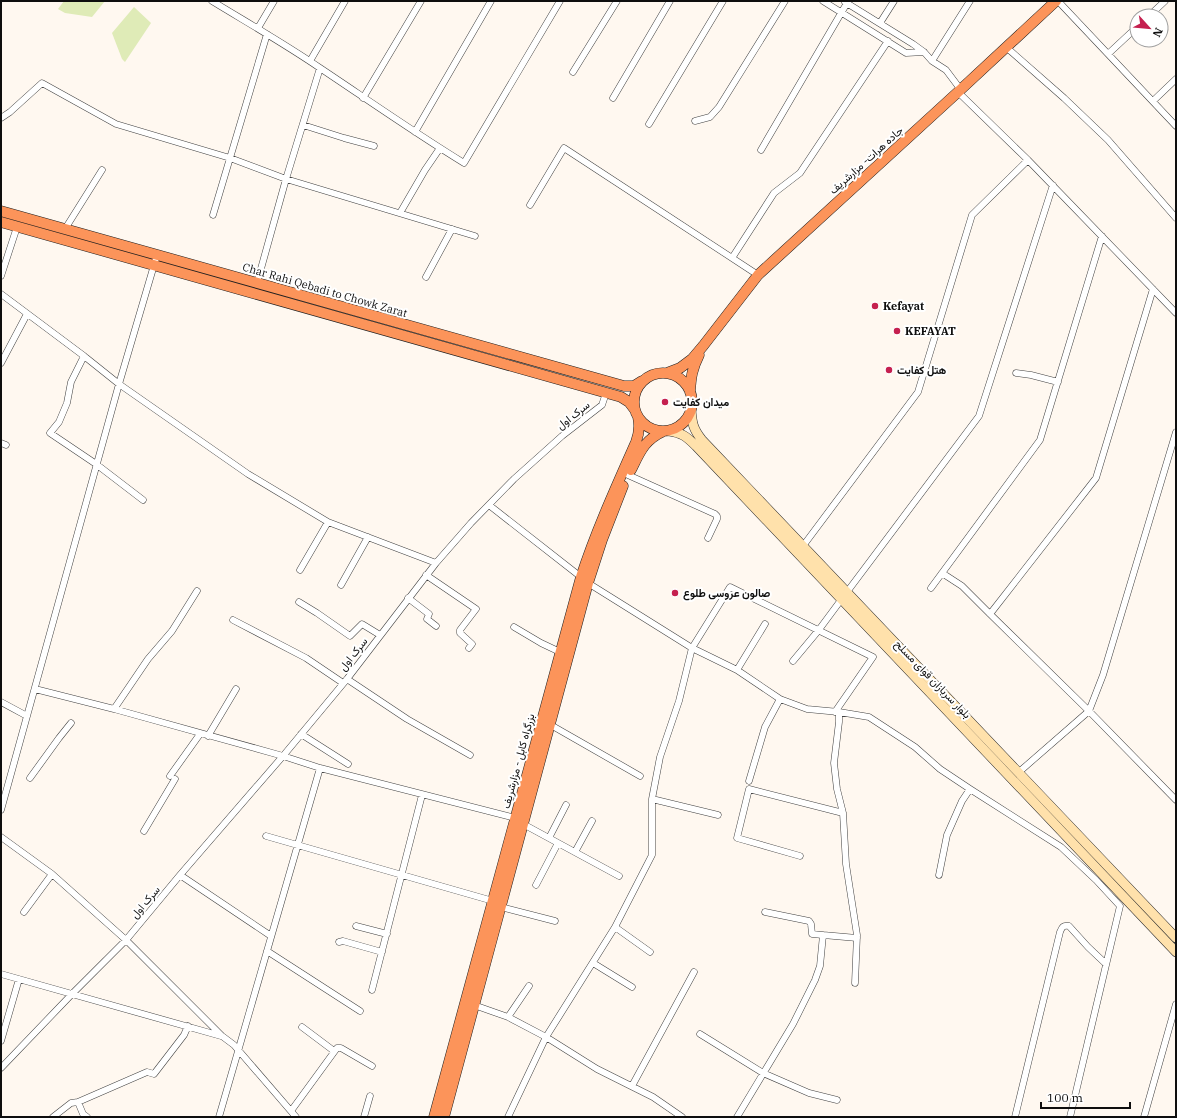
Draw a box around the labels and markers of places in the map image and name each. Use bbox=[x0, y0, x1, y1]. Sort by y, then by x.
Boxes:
place label: Kefayat bbox=[883, 299, 924, 313]
marker: Kefayat bbox=[870, 301, 880, 311]
place label: KEFAYAT bbox=[905, 324, 956, 338]
marker: KEFAYAT bbox=[892, 326, 902, 336]
place label: هتل کفایت bbox=[897, 363, 947, 377]
marker: هتل کفایت bbox=[884, 365, 894, 375]
place label: میدان کفایت bbox=[673, 395, 729, 409]
marker: میدان کفایت bbox=[660, 397, 670, 407]
place label: صالون عروسی طلوع bbox=[683, 586, 770, 601]
marker: صالون عروسی طلوع bbox=[670, 588, 680, 598]

